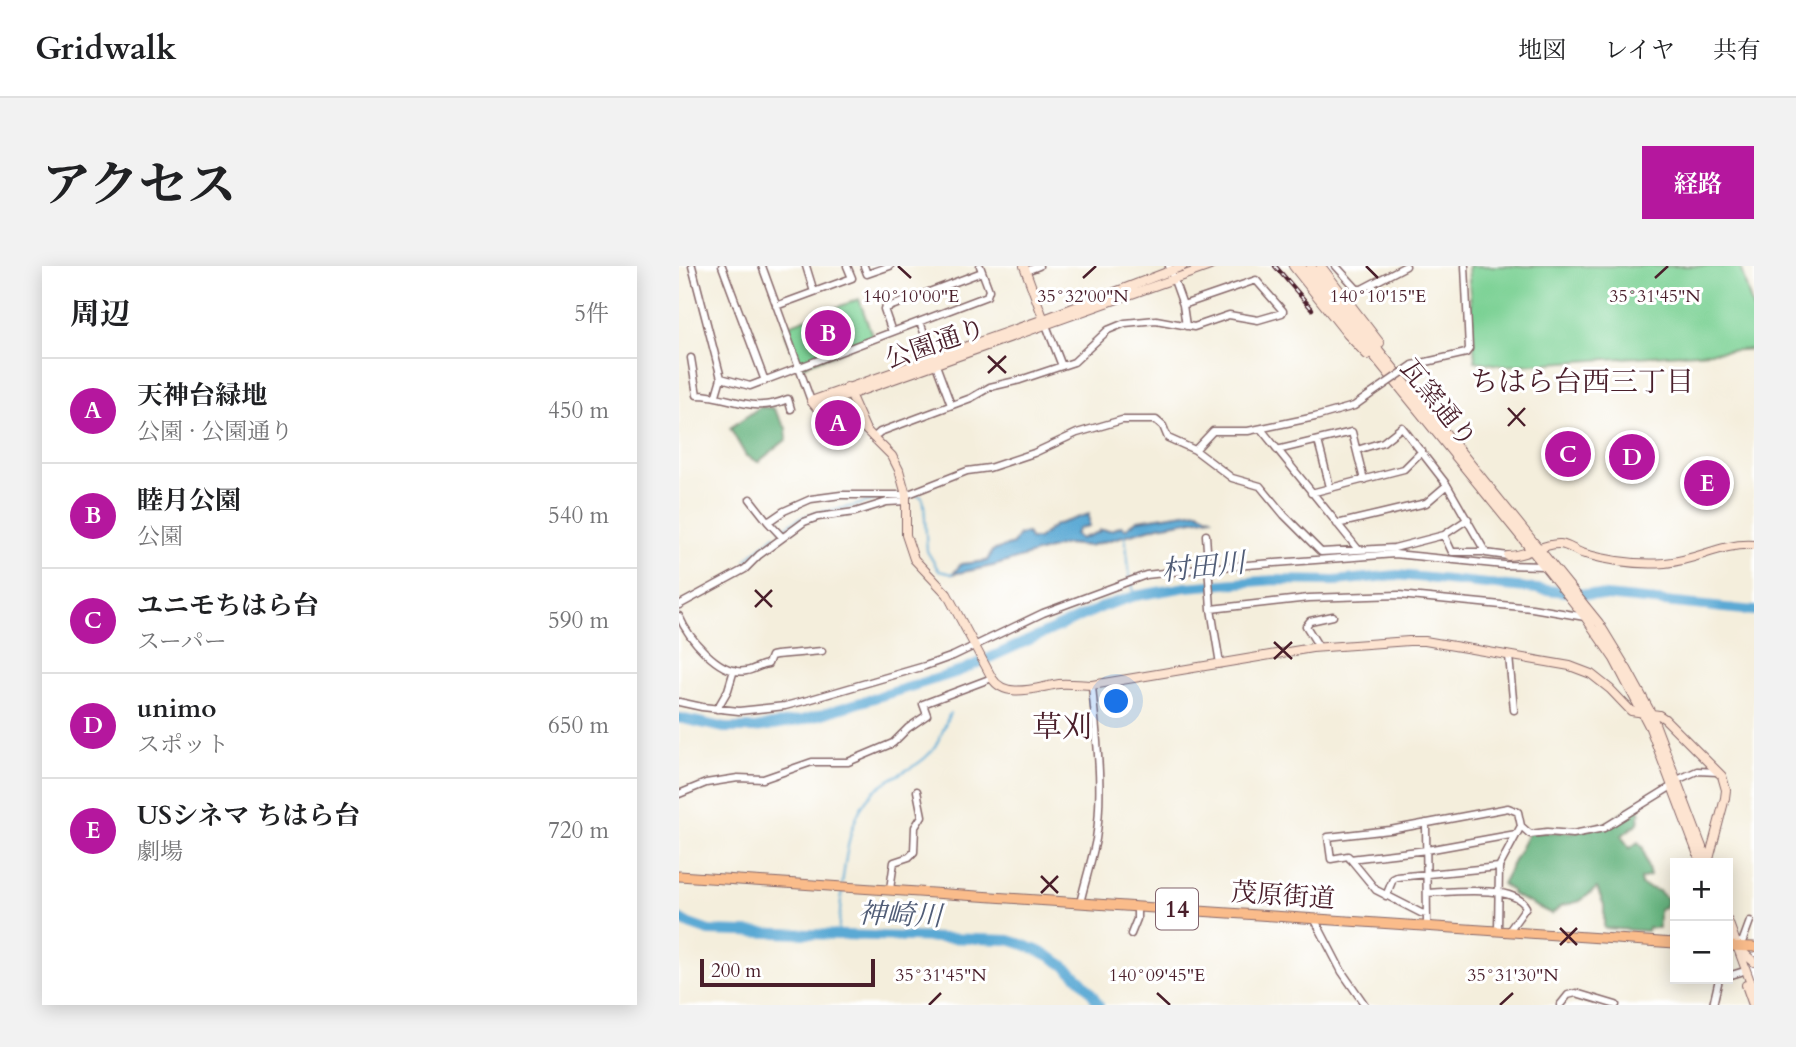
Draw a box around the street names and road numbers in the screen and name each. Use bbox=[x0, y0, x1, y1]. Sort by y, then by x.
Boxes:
street label: 公園通り bbox=[880, 310, 990, 377]
street label: 瓦窯通り bbox=[1392, 352, 1485, 455]
street label: 茂原街道 bbox=[1230, 874, 1336, 917]
road number: 14 bbox=[1156, 888, 1198, 930]

